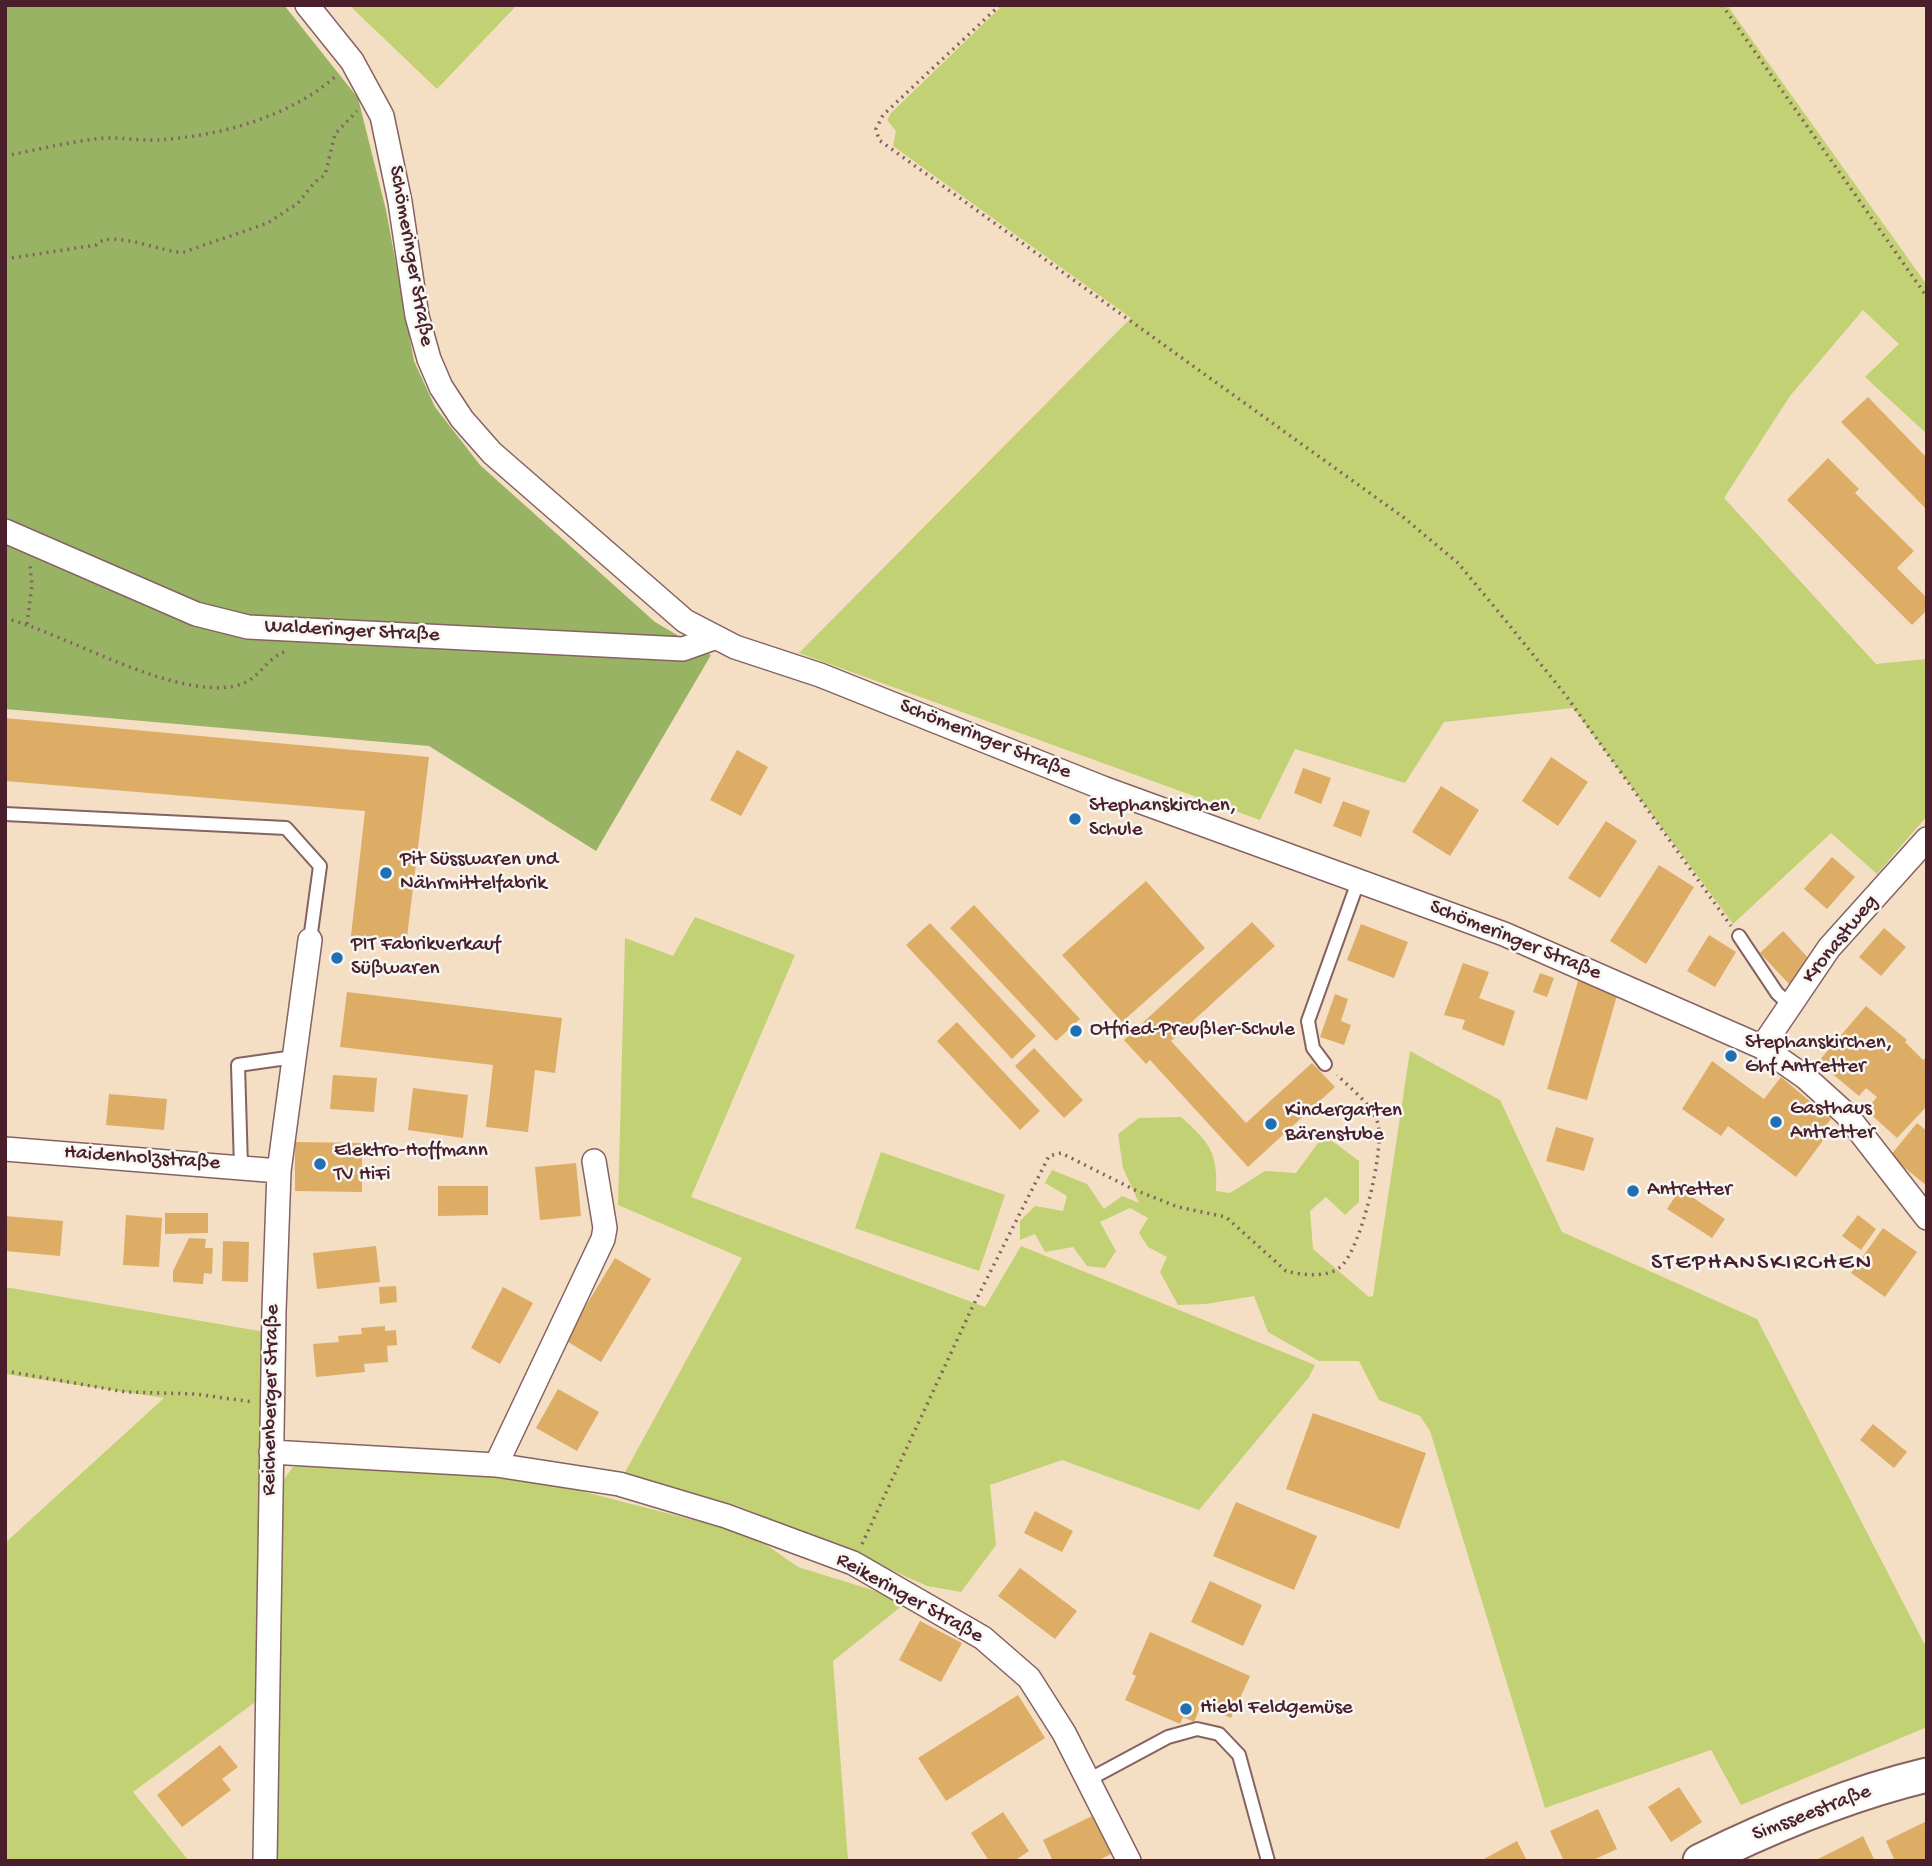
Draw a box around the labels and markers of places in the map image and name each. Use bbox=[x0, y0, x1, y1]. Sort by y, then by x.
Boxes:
place label: Stephanskirchen, Schule bbox=[1089, 794, 1236, 844]
marker: Stephanskirchen, Schule bbox=[1067, 811, 1083, 827]
place label: Pit Süsswaren und Nährmittelfabrik bbox=[400, 848, 558, 898]
marker: Pit Süsswaren und Nährmittelfabrik bbox=[378, 865, 394, 881]
place label: PIT Fabrikverkauf Süßwaren bbox=[351, 933, 500, 983]
marker: PIT Fabrikverkauf Süßwaren bbox=[329, 950, 345, 966]
place label: Otfried-Preußler-Schule bbox=[1090, 1018, 1295, 1044]
marker: Otfried-Preußler-Schule bbox=[1068, 1023, 1084, 1039]
place label: Stephanskirchen, Ghf Antretter bbox=[1745, 1031, 1892, 1081]
marker: Stephanskirchen, Ghf Antretter bbox=[1723, 1048, 1739, 1064]
place label: Gasthaus Antretter bbox=[1790, 1097, 1875, 1147]
place label: Kindergarten Bärenstube bbox=[1285, 1099, 1402, 1149]
marker: Gasthaus Antretter bbox=[1768, 1114, 1784, 1130]
marker: Kindergarten Bärenstube bbox=[1263, 1116, 1279, 1132]
place label: Elektro-Hoffmann TV HiFi bbox=[334, 1139, 488, 1189]
marker: Elektro-Hoffmann TV HiFi bbox=[312, 1156, 328, 1172]
place label: Antretter bbox=[1647, 1178, 1732, 1204]
marker: Antretter bbox=[1625, 1183, 1641, 1199]
place label: Hiebl Feldgemüse bbox=[1200, 1696, 1353, 1722]
marker: Hiebl Feldgemüse bbox=[1178, 1701, 1194, 1717]

